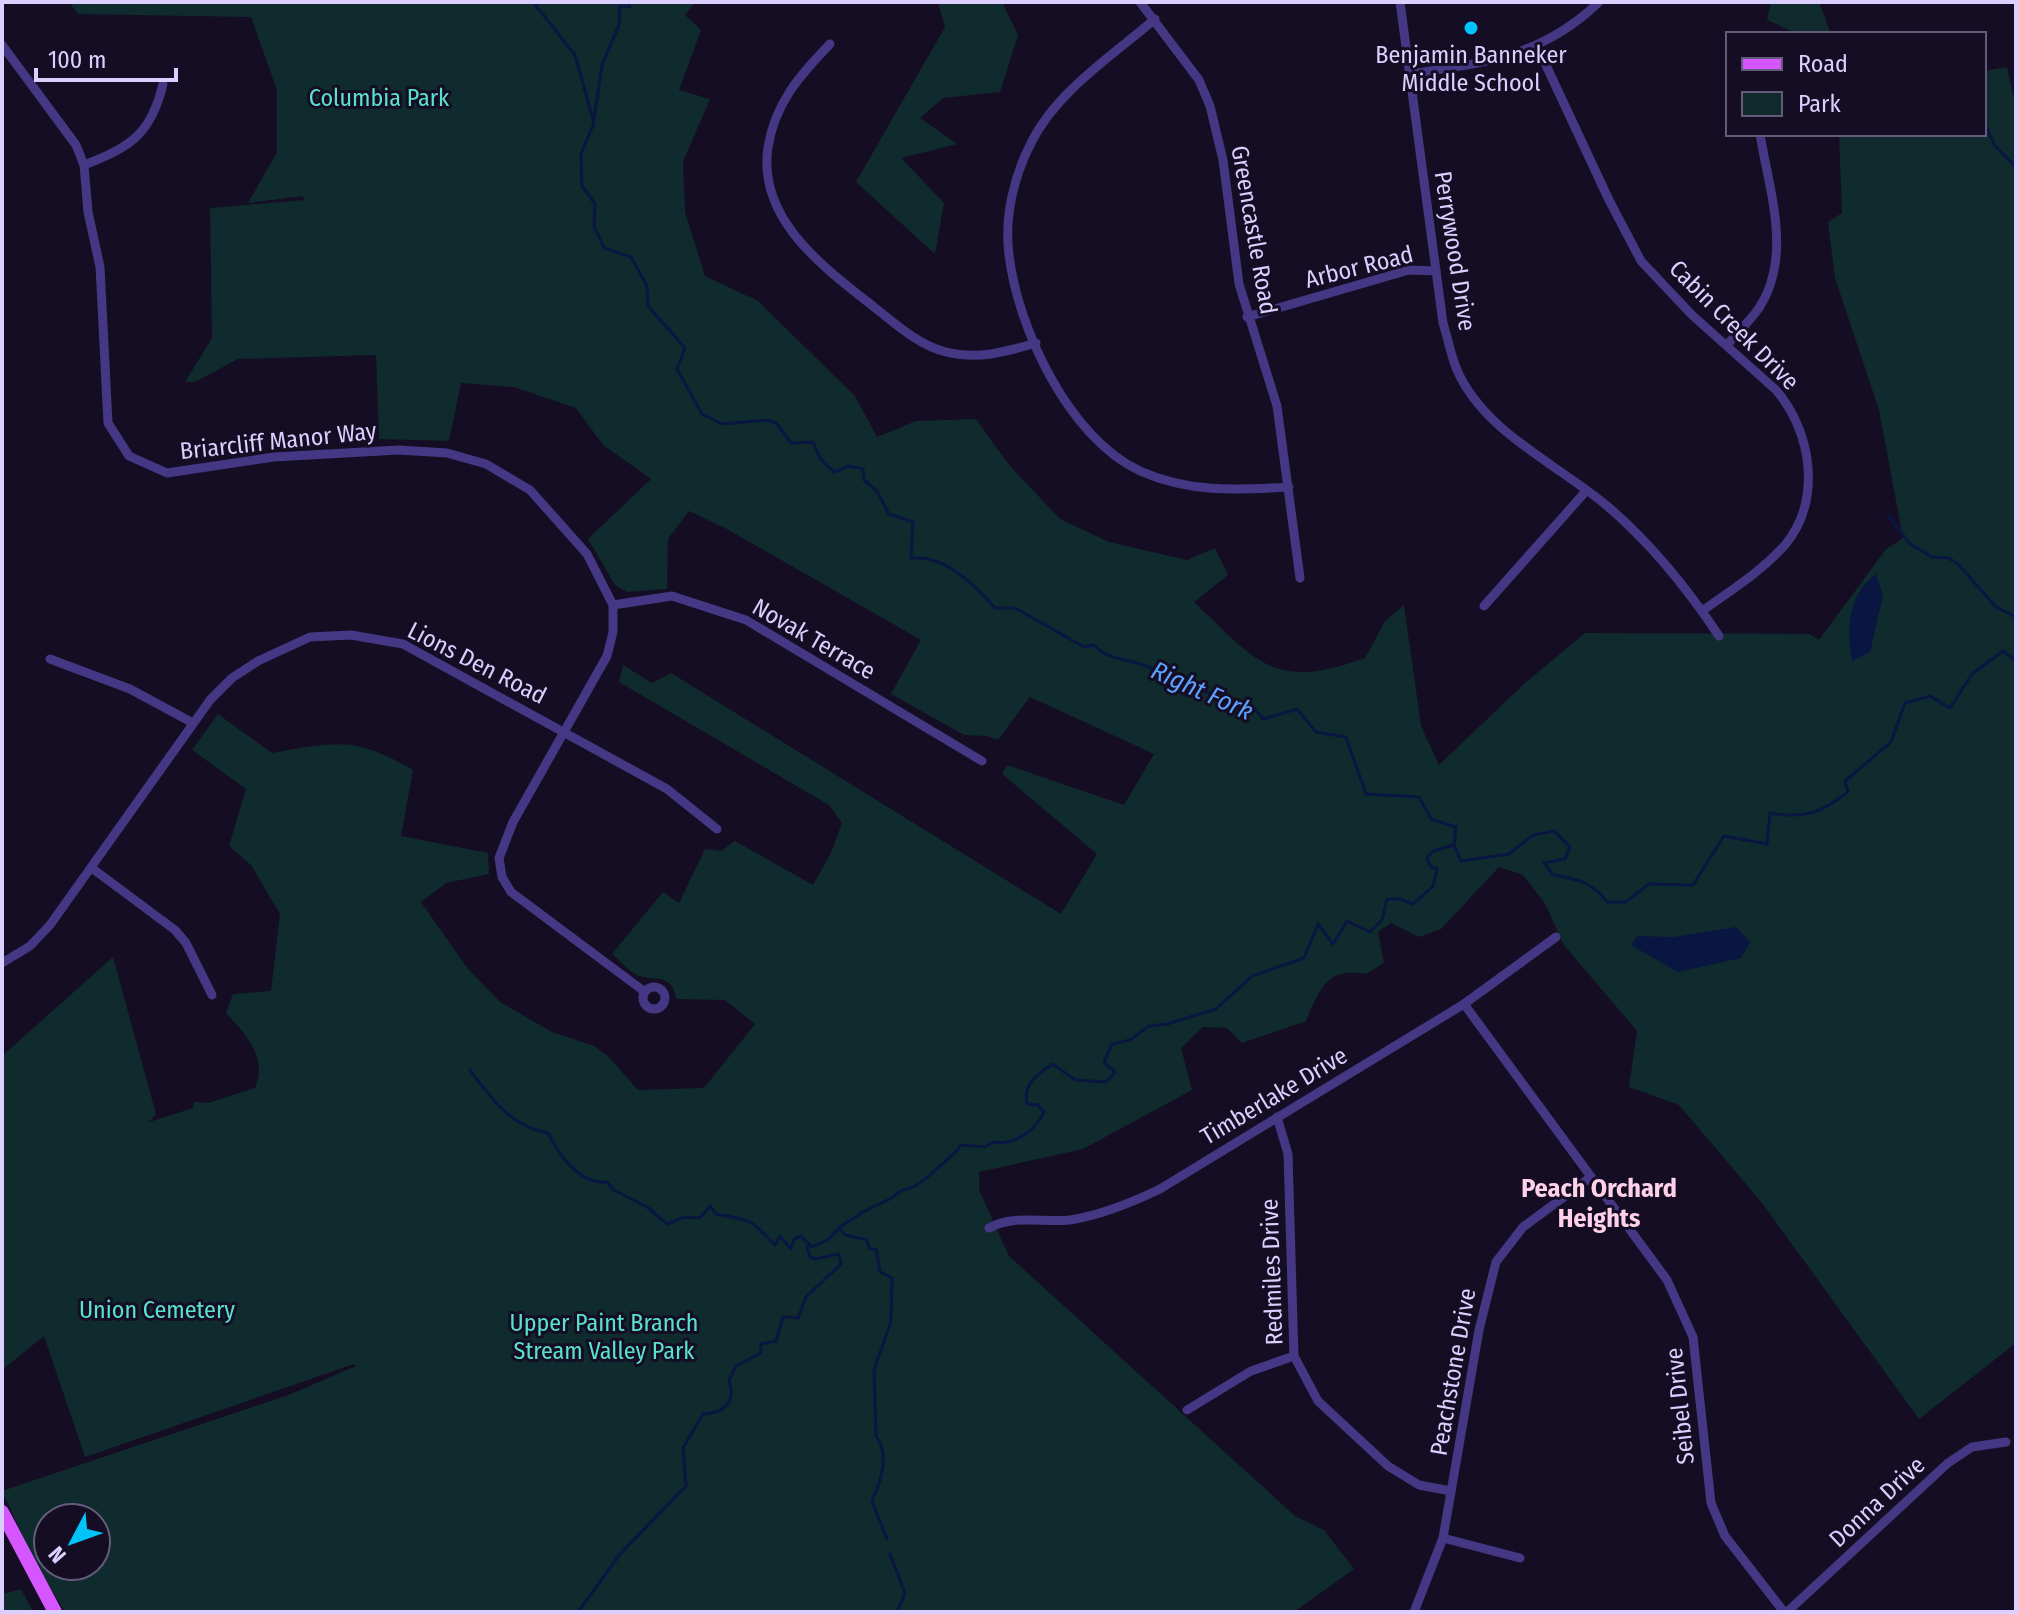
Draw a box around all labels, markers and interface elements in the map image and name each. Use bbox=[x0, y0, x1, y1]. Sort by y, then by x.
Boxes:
marker: Benjamin Banneker Middle School bbox=[1462, 19, 1480, 37]
scale bar bbox=[36, 32, 176, 82]
legend bbox=[1726, 32, 1986, 136]
place label: Benjamin Banneker Middle School bbox=[1375, 41, 1567, 97]
text: 100 m bbox=[48, 46, 106, 74]
text: Road bbox=[1798, 50, 1848, 78]
park label: Columbia Park bbox=[309, 84, 450, 112]
text: Park bbox=[1798, 90, 1841, 118]
street label: Greencastle Road bbox=[1225, 143, 1283, 317]
street label: Perrywood Drive bbox=[1429, 169, 1481, 333]
street label: Arbor Road bbox=[1302, 240, 1416, 294]
street label: Cabin Creek Drive bbox=[1663, 254, 1805, 396]
street label: Briarcliff Manor Way bbox=[178, 417, 378, 465]
street label: Novak Terrace bbox=[748, 593, 880, 685]
street label: Lions Den Road bbox=[403, 616, 551, 710]
water label: Right Fork bbox=[1146, 655, 1258, 727]
street label: Timberlake Drive bbox=[1196, 1041, 1352, 1151]
district label: Peach Orchard Heights bbox=[1521, 1173, 1677, 1234]
street label: Redmiles Drive bbox=[1255, 1198, 1289, 1346]
street label: Peachstone Drive bbox=[1424, 1286, 1482, 1458]
park label: Union Cemetery bbox=[79, 1296, 235, 1324]
park label: Upper Paint Branch Stream Valley Park bbox=[510, 1309, 698, 1365]
street label: Seibel Drive bbox=[1660, 1346, 1700, 1466]
street label: Donna Drive bbox=[1824, 1451, 1930, 1553]
north arrow bbox=[32, 1502, 112, 1582]
text: N bbox=[43, 1541, 72, 1569]

